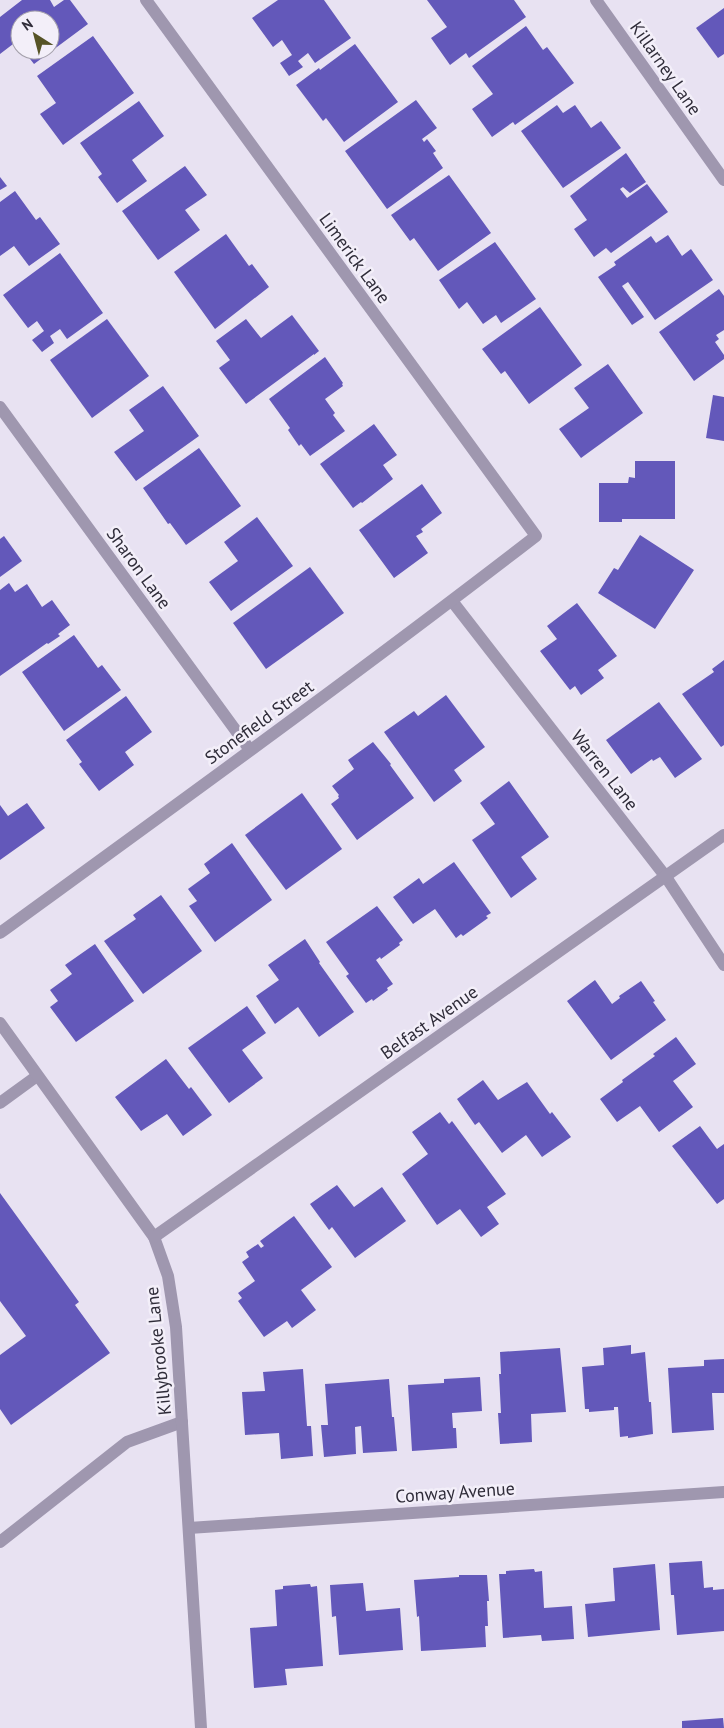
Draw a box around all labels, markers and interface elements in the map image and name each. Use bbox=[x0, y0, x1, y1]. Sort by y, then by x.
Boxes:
north arrow bbox=[10, 10, 60, 60]
text: N bbox=[18, 14, 36, 34]
street label: Killarney Lane bbox=[625, 17, 707, 119]
street label: Limerick Lane bbox=[314, 208, 396, 308]
street label: Sharon Lane bbox=[102, 523, 176, 613]
street label: Stonefield Street bbox=[200, 675, 318, 769]
street label: Warren Lane bbox=[566, 725, 644, 815]
street label: Belfast Avenue bbox=[376, 980, 482, 1064]
street label: Killybrooke Lane bbox=[140, 1286, 176, 1416]
street label: Conway Avenue bbox=[395, 1476, 515, 1508]

